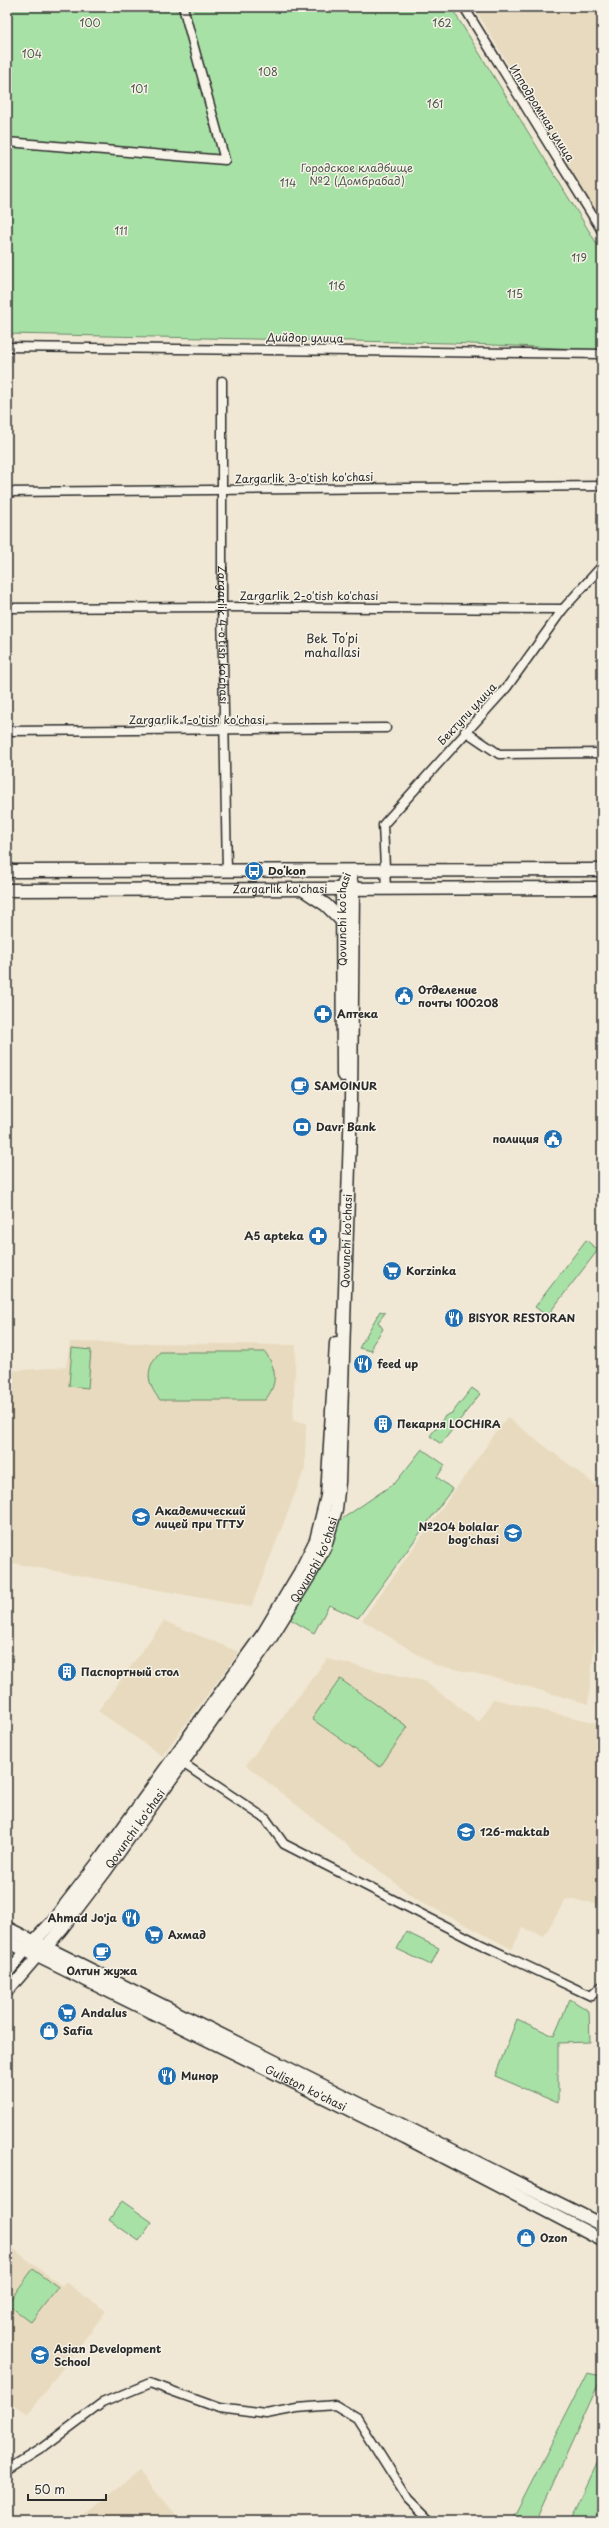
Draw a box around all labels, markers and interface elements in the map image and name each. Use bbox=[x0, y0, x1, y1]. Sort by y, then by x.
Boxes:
park label: 100 bbox=[79, 14, 101, 31]
park label: 162 bbox=[432, 14, 452, 31]
park label: 104 bbox=[22, 45, 42, 62]
street label: Ипподромная улица bbox=[506, 61, 579, 165]
park label: 108 bbox=[258, 63, 278, 80]
park label: 101 bbox=[130, 80, 148, 97]
park label: 161 bbox=[427, 95, 443, 112]
park label: Городское кладбище №2 (Домбрабад) bbox=[301, 159, 413, 189]
park label: 114 bbox=[280, 174, 296, 191]
park label: 111 bbox=[114, 222, 128, 239]
park label: 119 bbox=[571, 249, 587, 266]
park label: 116 bbox=[329, 277, 346, 294]
park label: 115 bbox=[507, 285, 523, 302]
street label: Дийдор улица bbox=[265, 328, 344, 347]
street label: Zargarlik 3-o'tish ko'chasi bbox=[235, 468, 373, 487]
street label: Zargarlik 4-o'tish ko'chasi bbox=[214, 566, 233, 705]
street label: Zargarlik 2-o'tish ko'chasi bbox=[239, 587, 379, 604]
district label: Bek Toʻpi mahallasi bbox=[304, 629, 360, 661]
street label: Бектупи улица bbox=[433, 678, 500, 749]
street label: Zargarlik 1-o'tish ko'chasi bbox=[129, 711, 265, 728]
bus stop icon: Doʻkon bbox=[243, 860, 265, 882]
place label: Doʻkon bbox=[268, 862, 306, 879]
street label: Qovunchi ko'chasi bbox=[333, 870, 355, 966]
street label: Zargarlik ko'chasi bbox=[233, 880, 327, 897]
place label: Отделение почты 100208 bbox=[418, 981, 499, 1011]
public building icon: Отделение почты 100208 bbox=[393, 985, 415, 1007]
pharmacy icon: Аптека bbox=[312, 1003, 334, 1025]
place label: Аптека bbox=[337, 1005, 379, 1022]
cafe icon: SAMOINUR bbox=[289, 1075, 311, 1097]
place label: SAMOINUR bbox=[314, 1077, 377, 1094]
bank icon: Davr Bank bbox=[291, 1116, 313, 1138]
place label: Davr Bank bbox=[316, 1118, 377, 1135]
public building icon: полиция bbox=[542, 1128, 564, 1150]
place label: полиция bbox=[492, 1130, 539, 1147]
street label: Qovunchi ko'chasi bbox=[336, 1194, 356, 1288]
pharmacy icon: A5 apteka bbox=[307, 1225, 329, 1247]
place label: A5 apteka bbox=[244, 1227, 305, 1244]
supermarket icon: Korzinka bbox=[381, 1260, 403, 1282]
place label: Korzinka bbox=[406, 1262, 457, 1279]
restaurant icon: BISYOR RESTORAN bbox=[443, 1307, 465, 1329]
place label: BISYOR RESTORAN bbox=[468, 1309, 576, 1326]
restaurant icon: feed up bbox=[352, 1353, 374, 1375]
place label: feed up bbox=[377, 1355, 418, 1372]
building icon: Пекарня LOCHIRA bbox=[372, 1413, 394, 1435]
place label: Пекарня LOCHIRA bbox=[397, 1415, 501, 1432]
place label: Академический лицей при ТГТУ bbox=[154, 1502, 246, 1532]
school or university icon: Академический лицей при ТГТУ bbox=[130, 1506, 152, 1528]
street label: Qovunchi ko'chasi bbox=[285, 1515, 341, 1606]
place label: №204 bolalar bog'chasi bbox=[418, 1518, 499, 1548]
school or university icon: №204 bolalar bog'chasi bbox=[502, 1522, 524, 1544]
building icon: Паспортный стол bbox=[56, 1661, 78, 1683]
place label: Паспортный стол bbox=[81, 1663, 179, 1680]
street label: Qovunchi ko'chasi bbox=[101, 1785, 169, 1872]
school or university icon: 126-maktab bbox=[455, 1821, 477, 1843]
place label: 126-maktab bbox=[480, 1823, 550, 1840]
restaurant icon: Ahmad Jo'ja bbox=[120, 1907, 142, 1929]
place label: Ahmad Jo'ja bbox=[48, 1909, 118, 1926]
supermarket icon: Ахмад bbox=[143, 1924, 165, 1946]
place label: Ахмад bbox=[168, 1926, 206, 1943]
cafe icon: Олтин жужа bbox=[91, 1941, 113, 1963]
place label: Олтин жужа bbox=[67, 1962, 138, 1979]
supermarket icon: Andalus bbox=[56, 2002, 78, 2024]
place label: Andalus bbox=[81, 2004, 127, 2021]
shop icon: Safia bbox=[38, 2020, 60, 2042]
place label: Safia bbox=[63, 2022, 94, 2039]
street label: Guliston ko'chasi bbox=[262, 2060, 350, 2115]
restaurant icon: Минор bbox=[156, 2065, 178, 2087]
place label: Минор bbox=[181, 2067, 219, 2084]
shop icon: Ozon bbox=[515, 2227, 537, 2249]
place label: Ozon bbox=[540, 2229, 568, 2246]
place label: Asian Development School bbox=[53, 2340, 161, 2370]
school or university icon: Asian Development School bbox=[29, 2344, 51, 2366]
scale bar bbox=[28, 2476, 106, 2502]
text: 50 m bbox=[34, 2480, 65, 2498]

